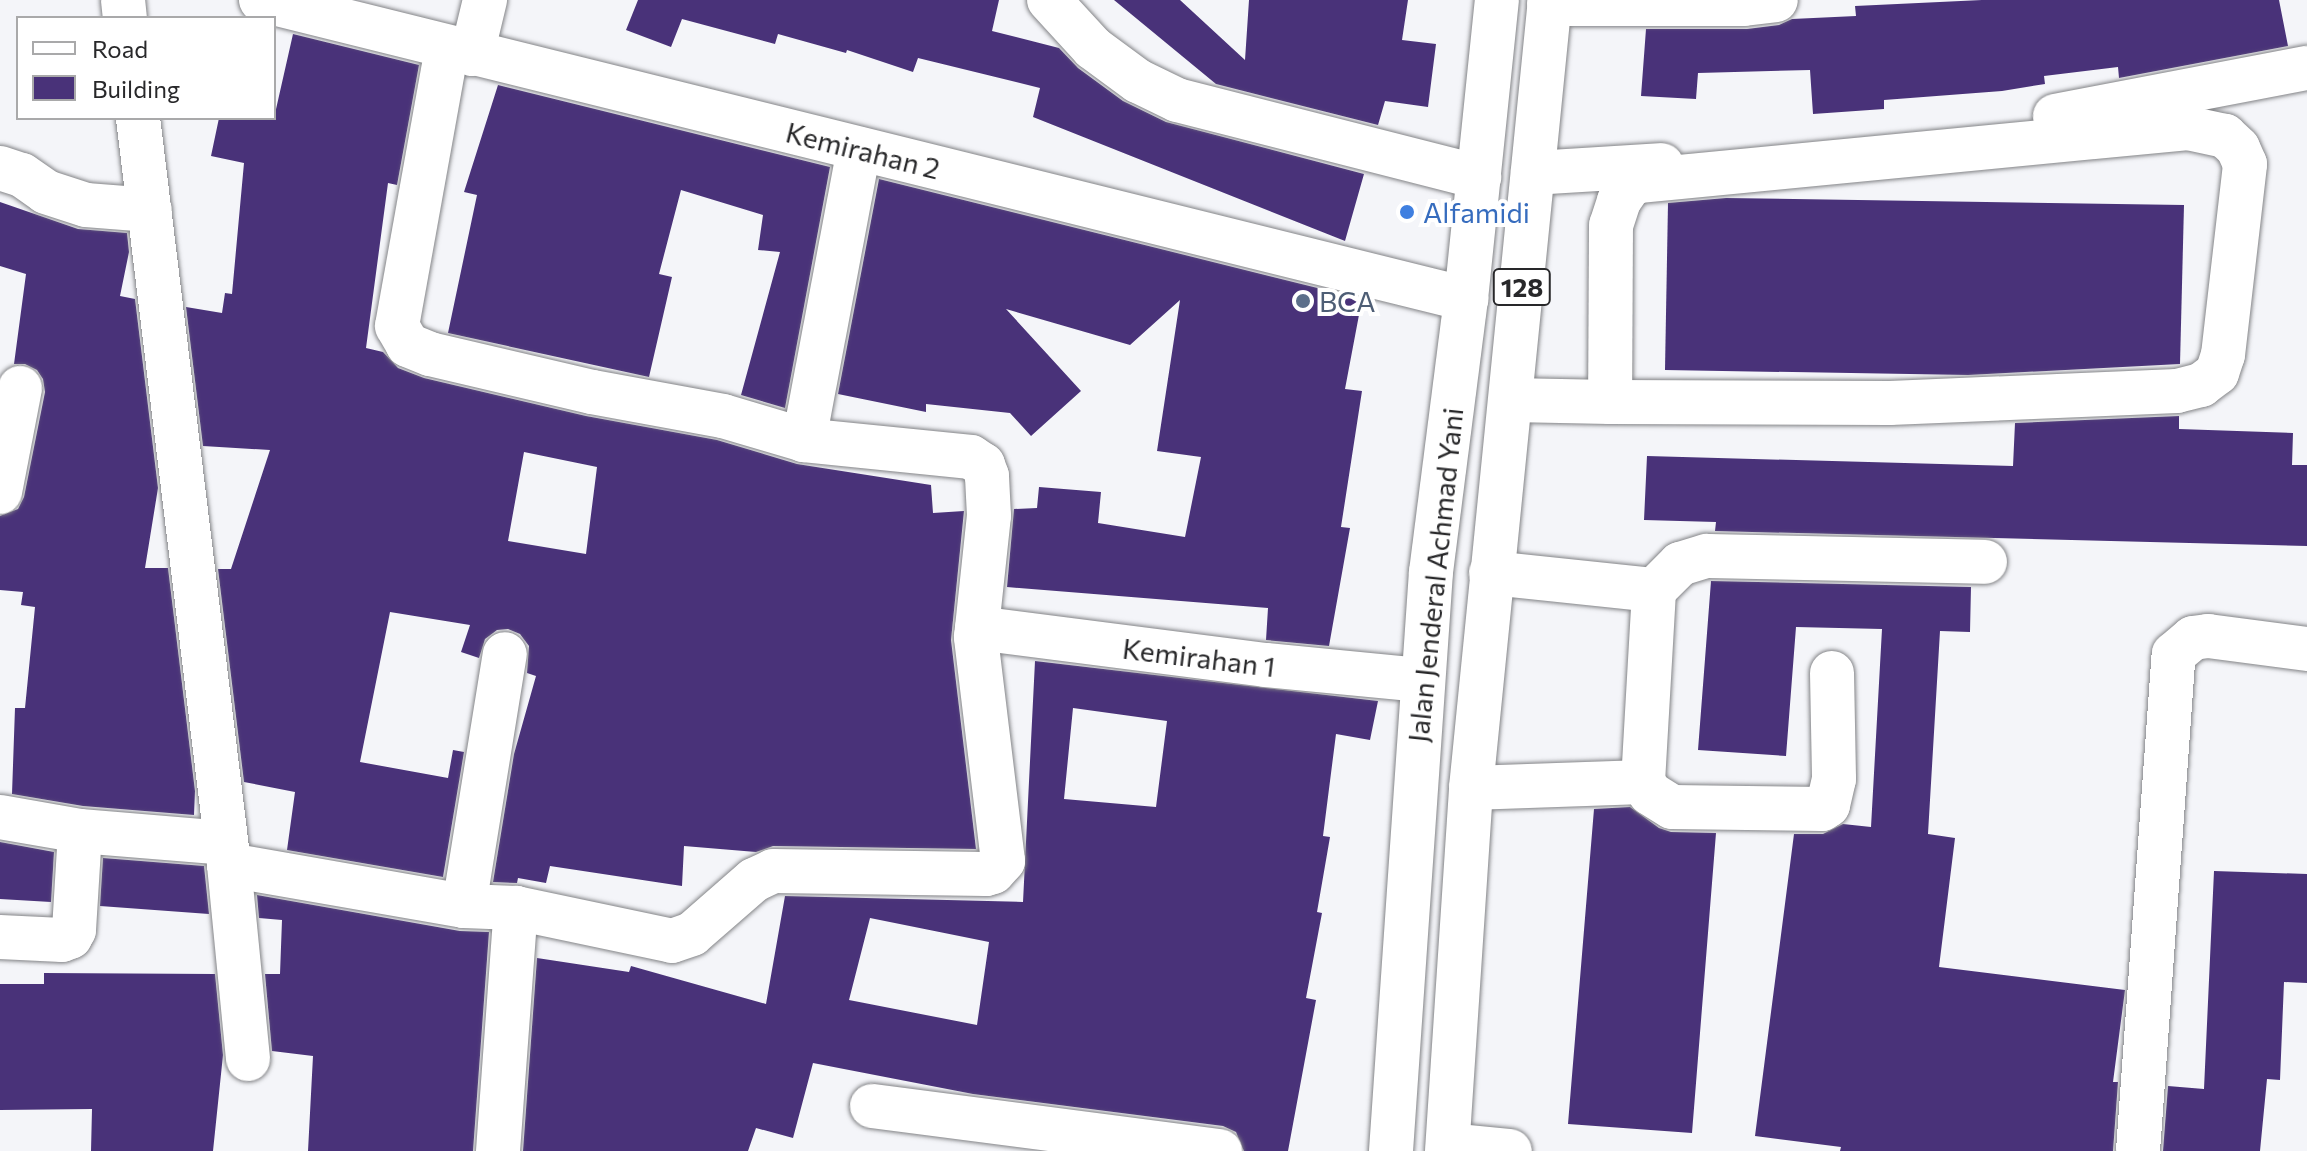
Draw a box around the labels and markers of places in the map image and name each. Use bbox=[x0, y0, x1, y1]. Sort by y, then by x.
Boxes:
place label: Alfamidi bbox=[1423, 195, 1530, 229]
marker: Alfamidi bbox=[1398, 203, 1416, 221]
place label: BCA bbox=[1319, 284, 1376, 318]
marker: BCA bbox=[1294, 292, 1312, 310]

